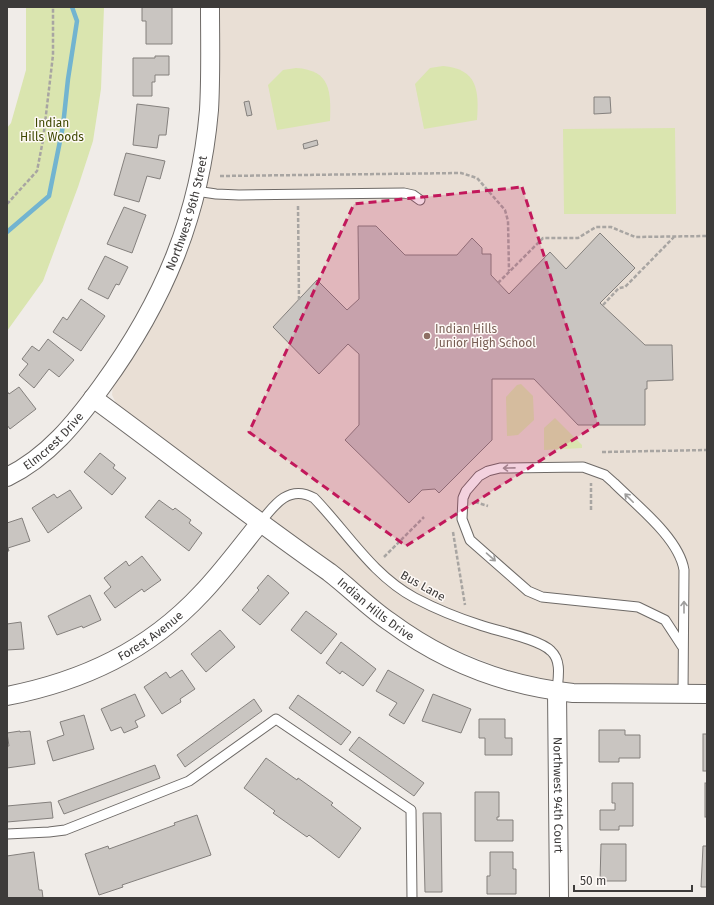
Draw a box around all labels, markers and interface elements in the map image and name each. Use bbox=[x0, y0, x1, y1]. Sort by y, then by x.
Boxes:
park label: Indian Hills Woods bbox=[20, 116, 84, 144]
street label: Northwest 96th Street bbox=[163, 154, 210, 273]
place label: Indian Hills Junior High School bbox=[435, 322, 536, 350]
marker: Indian Hills Junior High School bbox=[422, 331, 432, 341]
street label: Elmcrest Drive bbox=[21, 409, 86, 473]
one-way arrow bbox=[503, 464, 516, 472]
one-way arrow bbox=[624, 493, 634, 503]
one-way arrow bbox=[486, 552, 496, 562]
street label: Bus Lane bbox=[398, 568, 448, 604]
street label: Indian Hills Drive bbox=[335, 575, 417, 644]
one-way arrow bbox=[680, 601, 688, 614]
street label: Forest Avenue bbox=[116, 608, 186, 664]
street label: Northwest 94th Court bbox=[550, 737, 566, 854]
scale bar bbox=[574, 867, 692, 893]
text: 50 m bbox=[580, 874, 606, 888]

